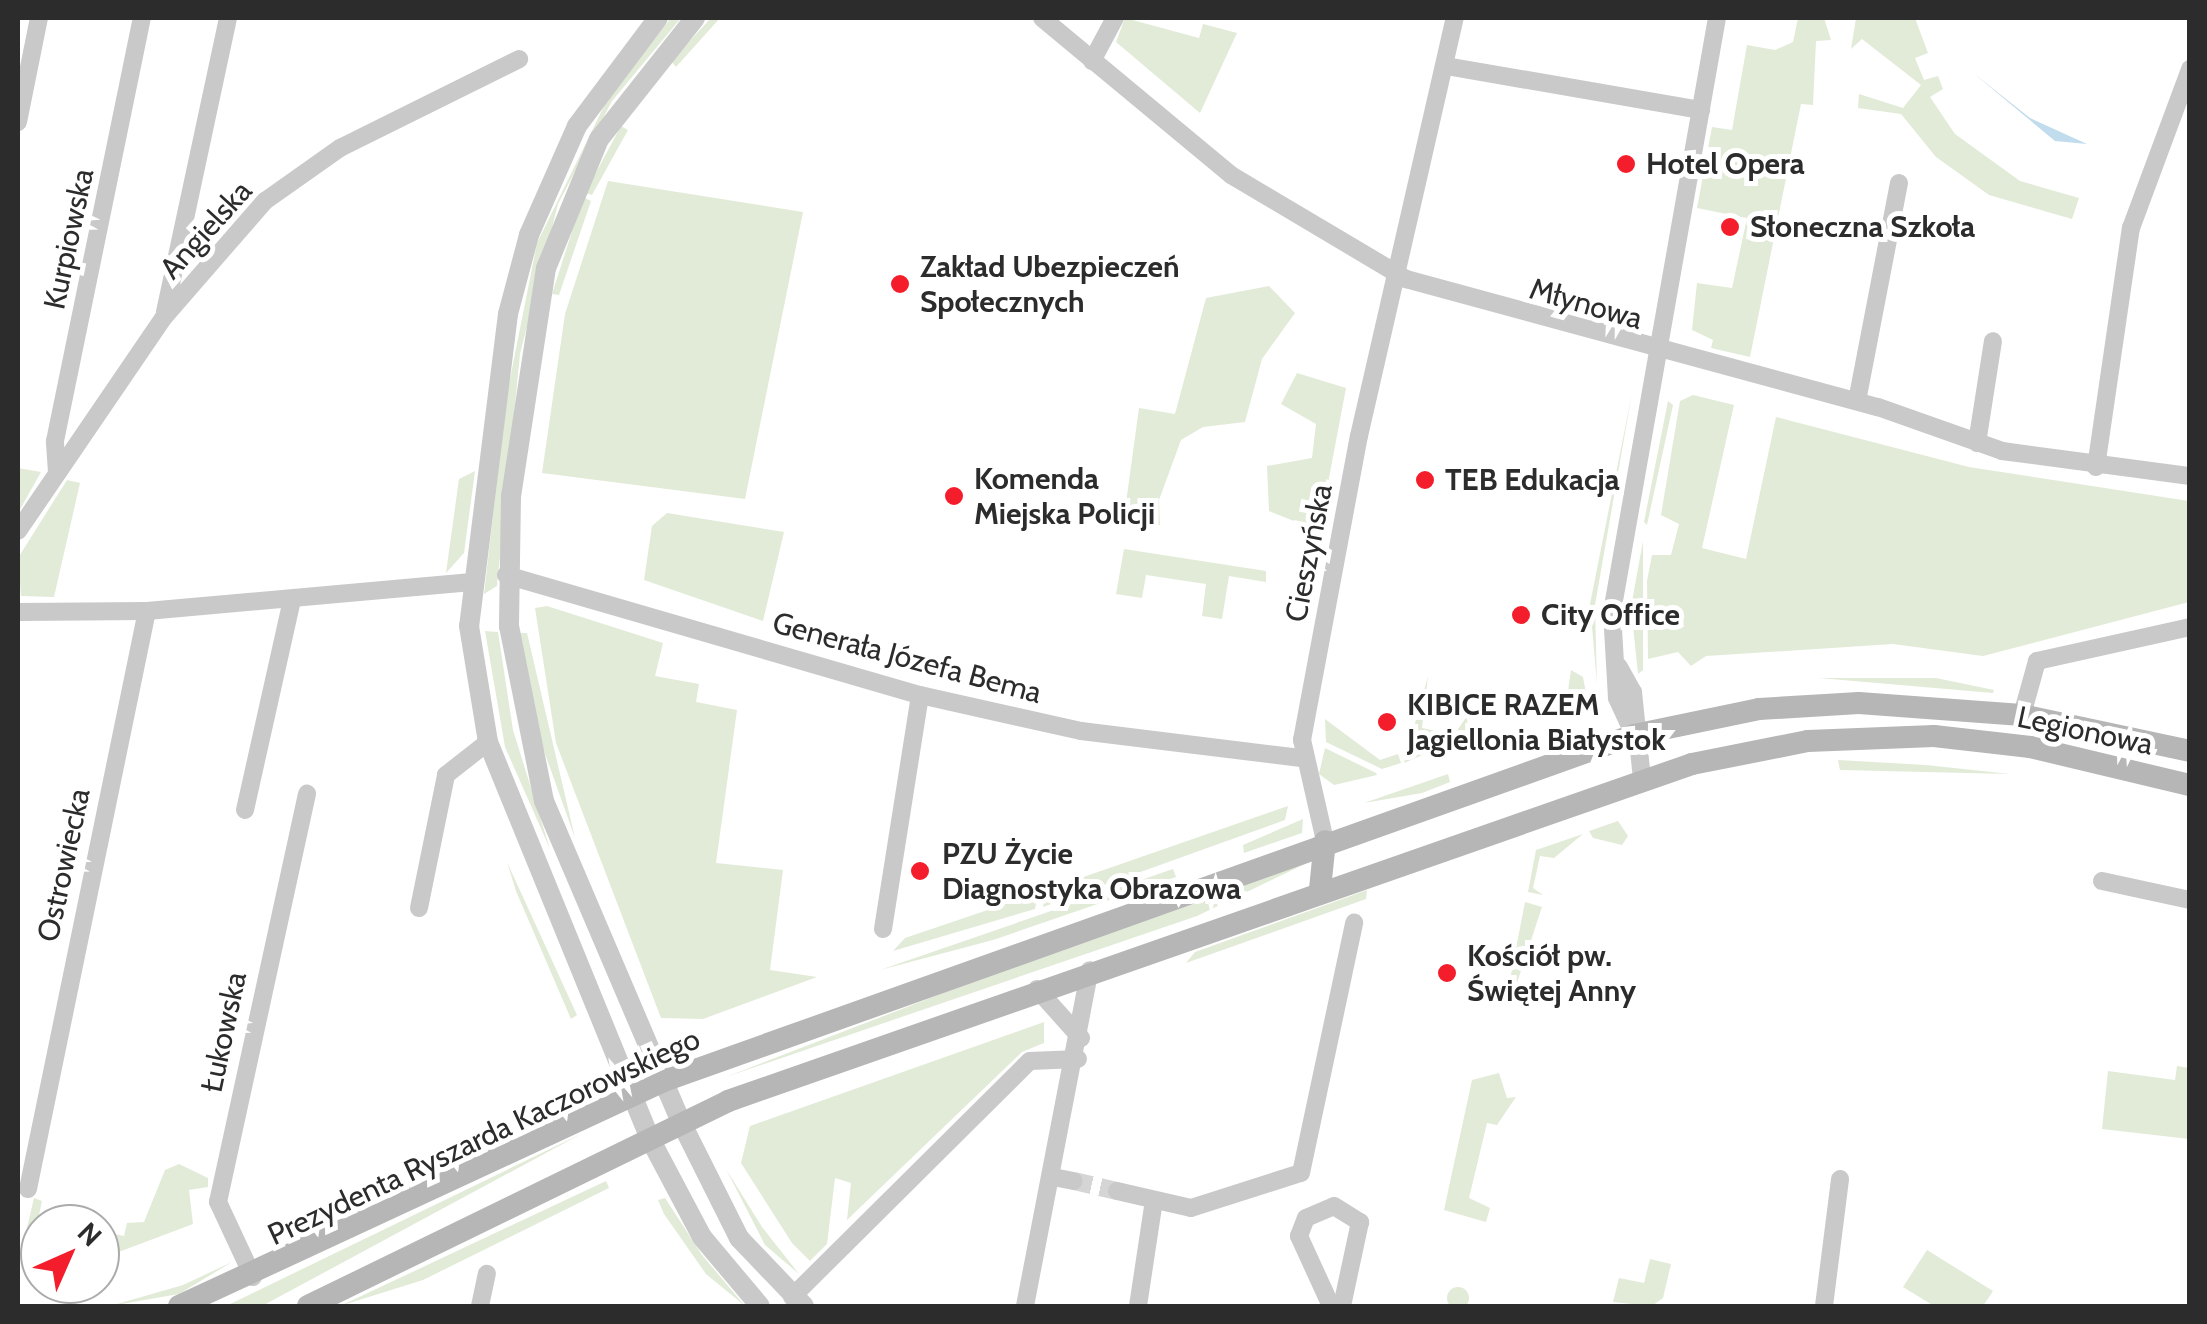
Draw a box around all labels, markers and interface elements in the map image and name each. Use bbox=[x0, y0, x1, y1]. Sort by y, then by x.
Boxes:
place label: Hotel Opera bbox=[1646, 146, 1805, 182]
marker: Hotel Opera bbox=[1615, 153, 1637, 175]
street label: Kurpiowska bbox=[37, 165, 101, 313]
street label: Angielska bbox=[153, 173, 259, 287]
place label: Słoneczna Szkoła bbox=[1750, 209, 1975, 245]
marker: Słoneczna Szkoła bbox=[1719, 216, 1741, 238]
place label: Zakład Ubezpieczeń Społecznych bbox=[920, 249, 1180, 320]
street label: Młynowa bbox=[1525, 271, 1647, 337]
marker: Zakład Ubezpieczeń Społecznych bbox=[889, 273, 911, 295]
place label: Komenda Miejska Policji bbox=[974, 461, 1155, 532]
place label: TEB Edukacja bbox=[1445, 462, 1620, 498]
marker: TEB Edukacja bbox=[1414, 469, 1436, 491]
street label: Cieszyńska bbox=[1278, 481, 1340, 625]
marker: Komenda Miejska Policji bbox=[943, 485, 965, 507]
place label: City Office bbox=[1541, 597, 1680, 633]
marker: City Office bbox=[1510, 604, 1532, 626]
street label: Generała Józefa Bema bbox=[769, 605, 1045, 711]
place label: KIBICE RAZEM Jagiellonia Białystok bbox=[1407, 687, 1666, 758]
street label: Legionowa bbox=[2014, 699, 2156, 763]
marker: KIBICE RAZEM Jagiellonia Białystok bbox=[1376, 711, 1398, 733]
street label: Ostrowiecka bbox=[30, 785, 98, 945]
place label: PZU Życie Diagnostyka Obrazowa bbox=[942, 836, 1241, 906]
marker: PZU Życie Diagnostyka Obrazowa bbox=[907, 858, 933, 884]
place label: Kościół pw. Świętej Anny bbox=[1467, 938, 1636, 1008]
marker: Kościół pw. Świętej Anny bbox=[1436, 962, 1458, 984]
street label: Łukowska bbox=[194, 969, 254, 1095]
street label: Prezydenta Ryszarda Kaczorowskiego bbox=[262, 1021, 706, 1253]
north arrow bbox=[20, 1204, 120, 1304]
text: N bbox=[71, 1215, 109, 1253]

